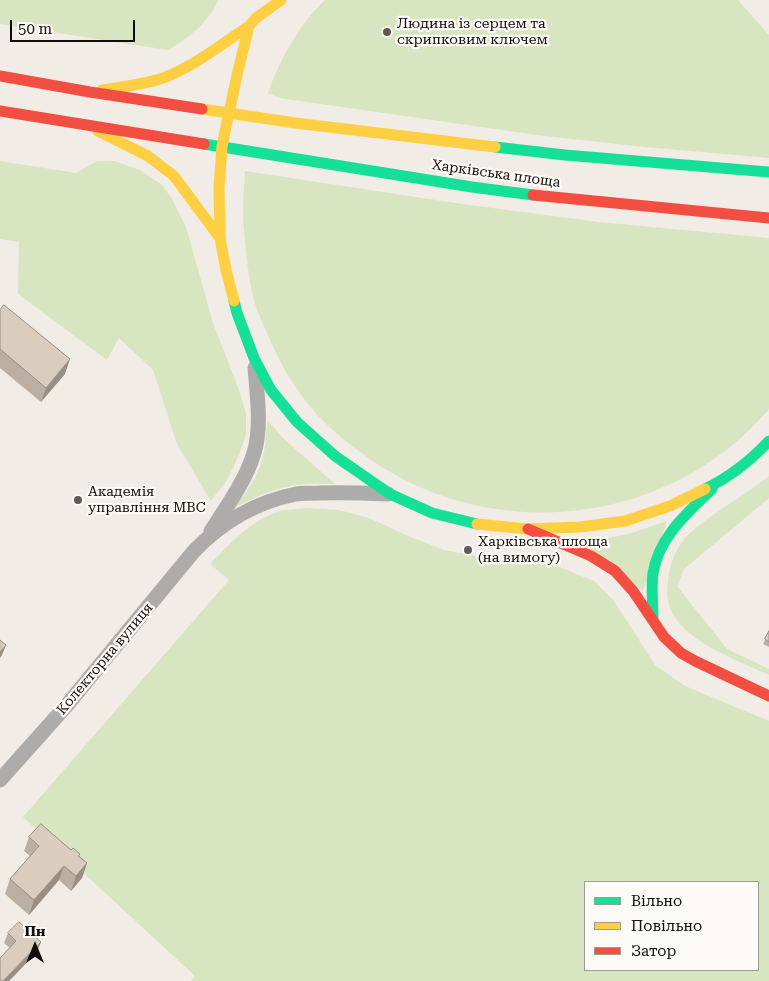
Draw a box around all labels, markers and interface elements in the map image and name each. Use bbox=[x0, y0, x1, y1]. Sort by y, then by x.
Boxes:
scale bar bbox=[12, 10, 138, 42]
place label: Людина із серцем та скрипковим ключем bbox=[397, 16, 548, 48]
text: 50 m bbox=[18, 20, 52, 38]
marker: Людина із серцем та скрипковим ключем bbox=[381, 26, 393, 38]
street label: Харківська площа bbox=[431, 157, 561, 191]
place label: Академія управління МВС bbox=[88, 484, 206, 516]
marker: Академія управління МВС bbox=[72, 494, 84, 506]
place label: Харківська площа (на вимогу) bbox=[478, 534, 608, 566]
marker: Харківська площа (на вимогу) bbox=[462, 544, 474, 556]
street label: Колекторна вулиця bbox=[53, 600, 157, 718]
legend bbox=[584, 881, 759, 971]
text: Вільно bbox=[631, 892, 682, 910]
text: Повільно bbox=[631, 917, 702, 935]
north arrow bbox=[10, 921, 60, 971]
text: Пн bbox=[25, 923, 45, 939]
text: Затор bbox=[631, 942, 676, 960]

